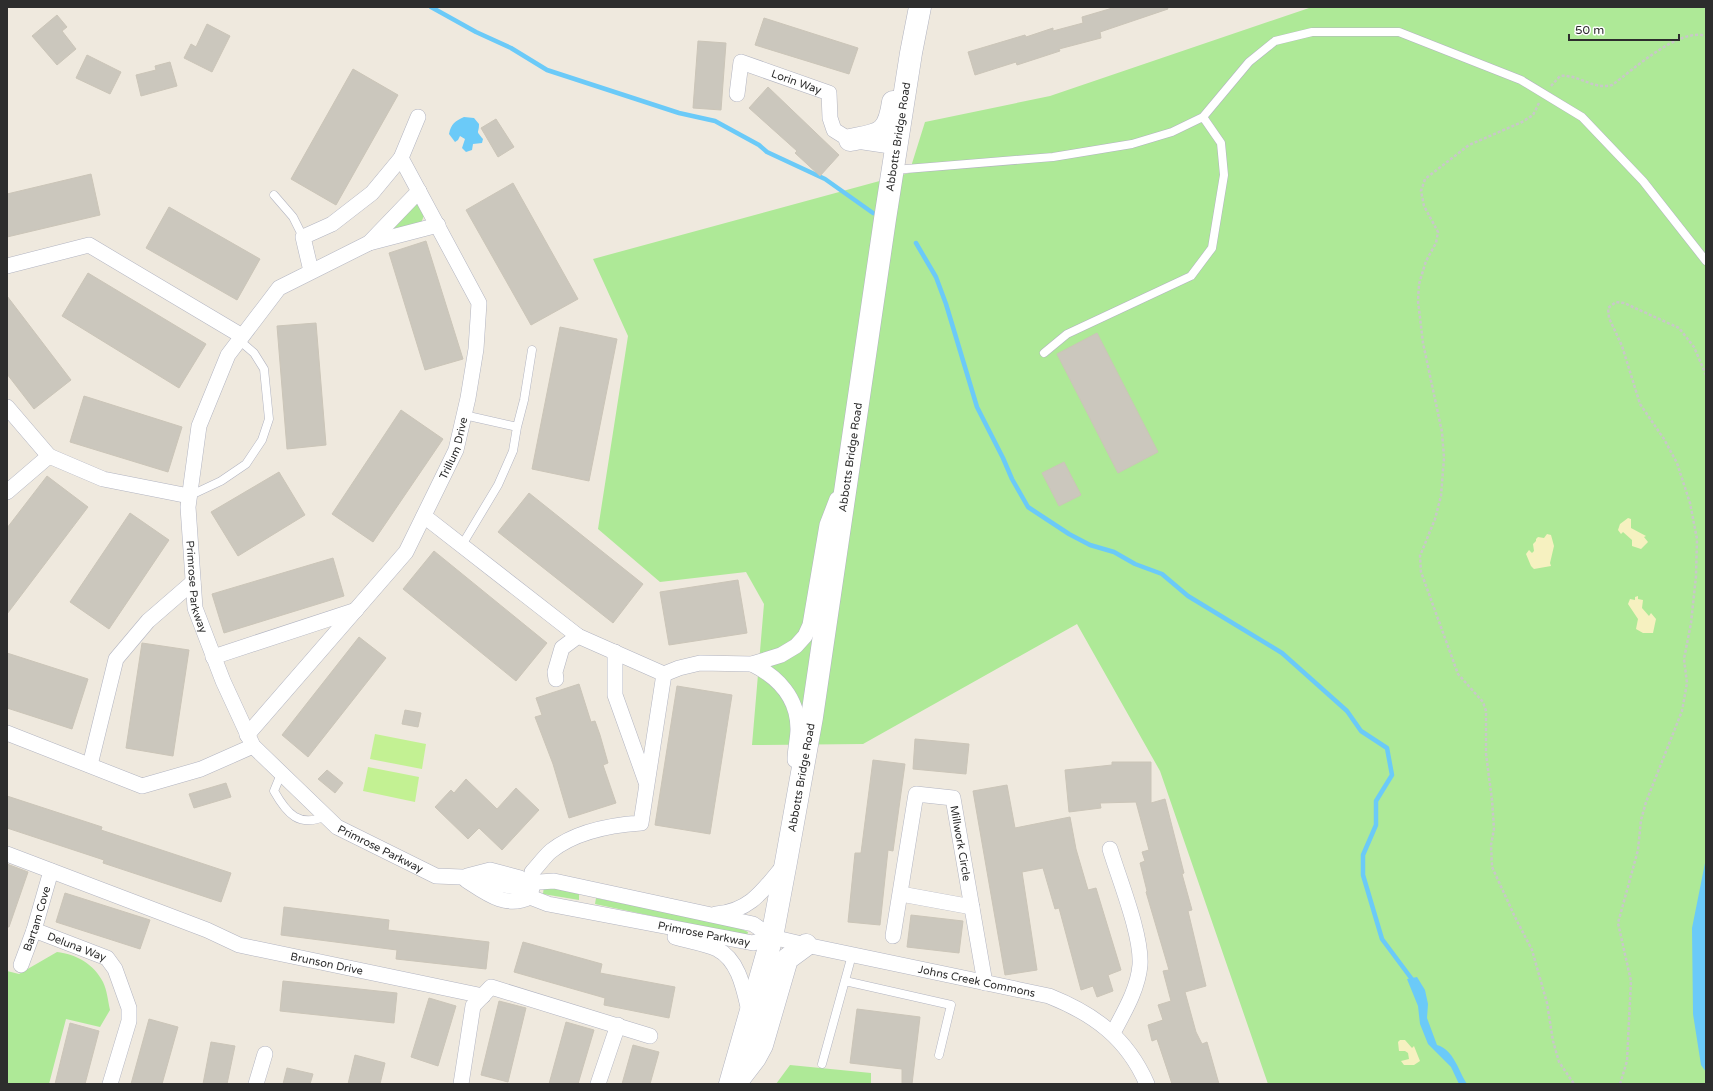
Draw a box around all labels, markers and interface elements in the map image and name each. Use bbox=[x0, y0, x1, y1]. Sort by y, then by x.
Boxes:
scale bar bbox=[1569, 16, 1679, 42]
text: 50 m bbox=[1575, 23, 1604, 37]
street label: Lorin Way bbox=[769, 67, 823, 97]
street label: Abbotts Bridge Road bbox=[883, 81, 913, 192]
street label: Abbotts Bridge Road bbox=[836, 402, 865, 513]
street label: Trillum Drive bbox=[437, 416, 470, 482]
street label: Primrose Parkway bbox=[183, 540, 210, 635]
street label: Abbotts Bridge Road bbox=[785, 722, 818, 833]
street label: Millwork Circle bbox=[947, 805, 973, 882]
street label: Primrose Parkway bbox=[336, 822, 425, 876]
street label: Bartam Cove bbox=[21, 885, 53, 953]
street label: Primrose Parkway bbox=[657, 919, 751, 949]
street label: Deluna Way bbox=[45, 930, 108, 964]
street label: Brunson Drive bbox=[289, 950, 364, 978]
street label: Johns Creek Commons bbox=[917, 963, 1036, 1000]

